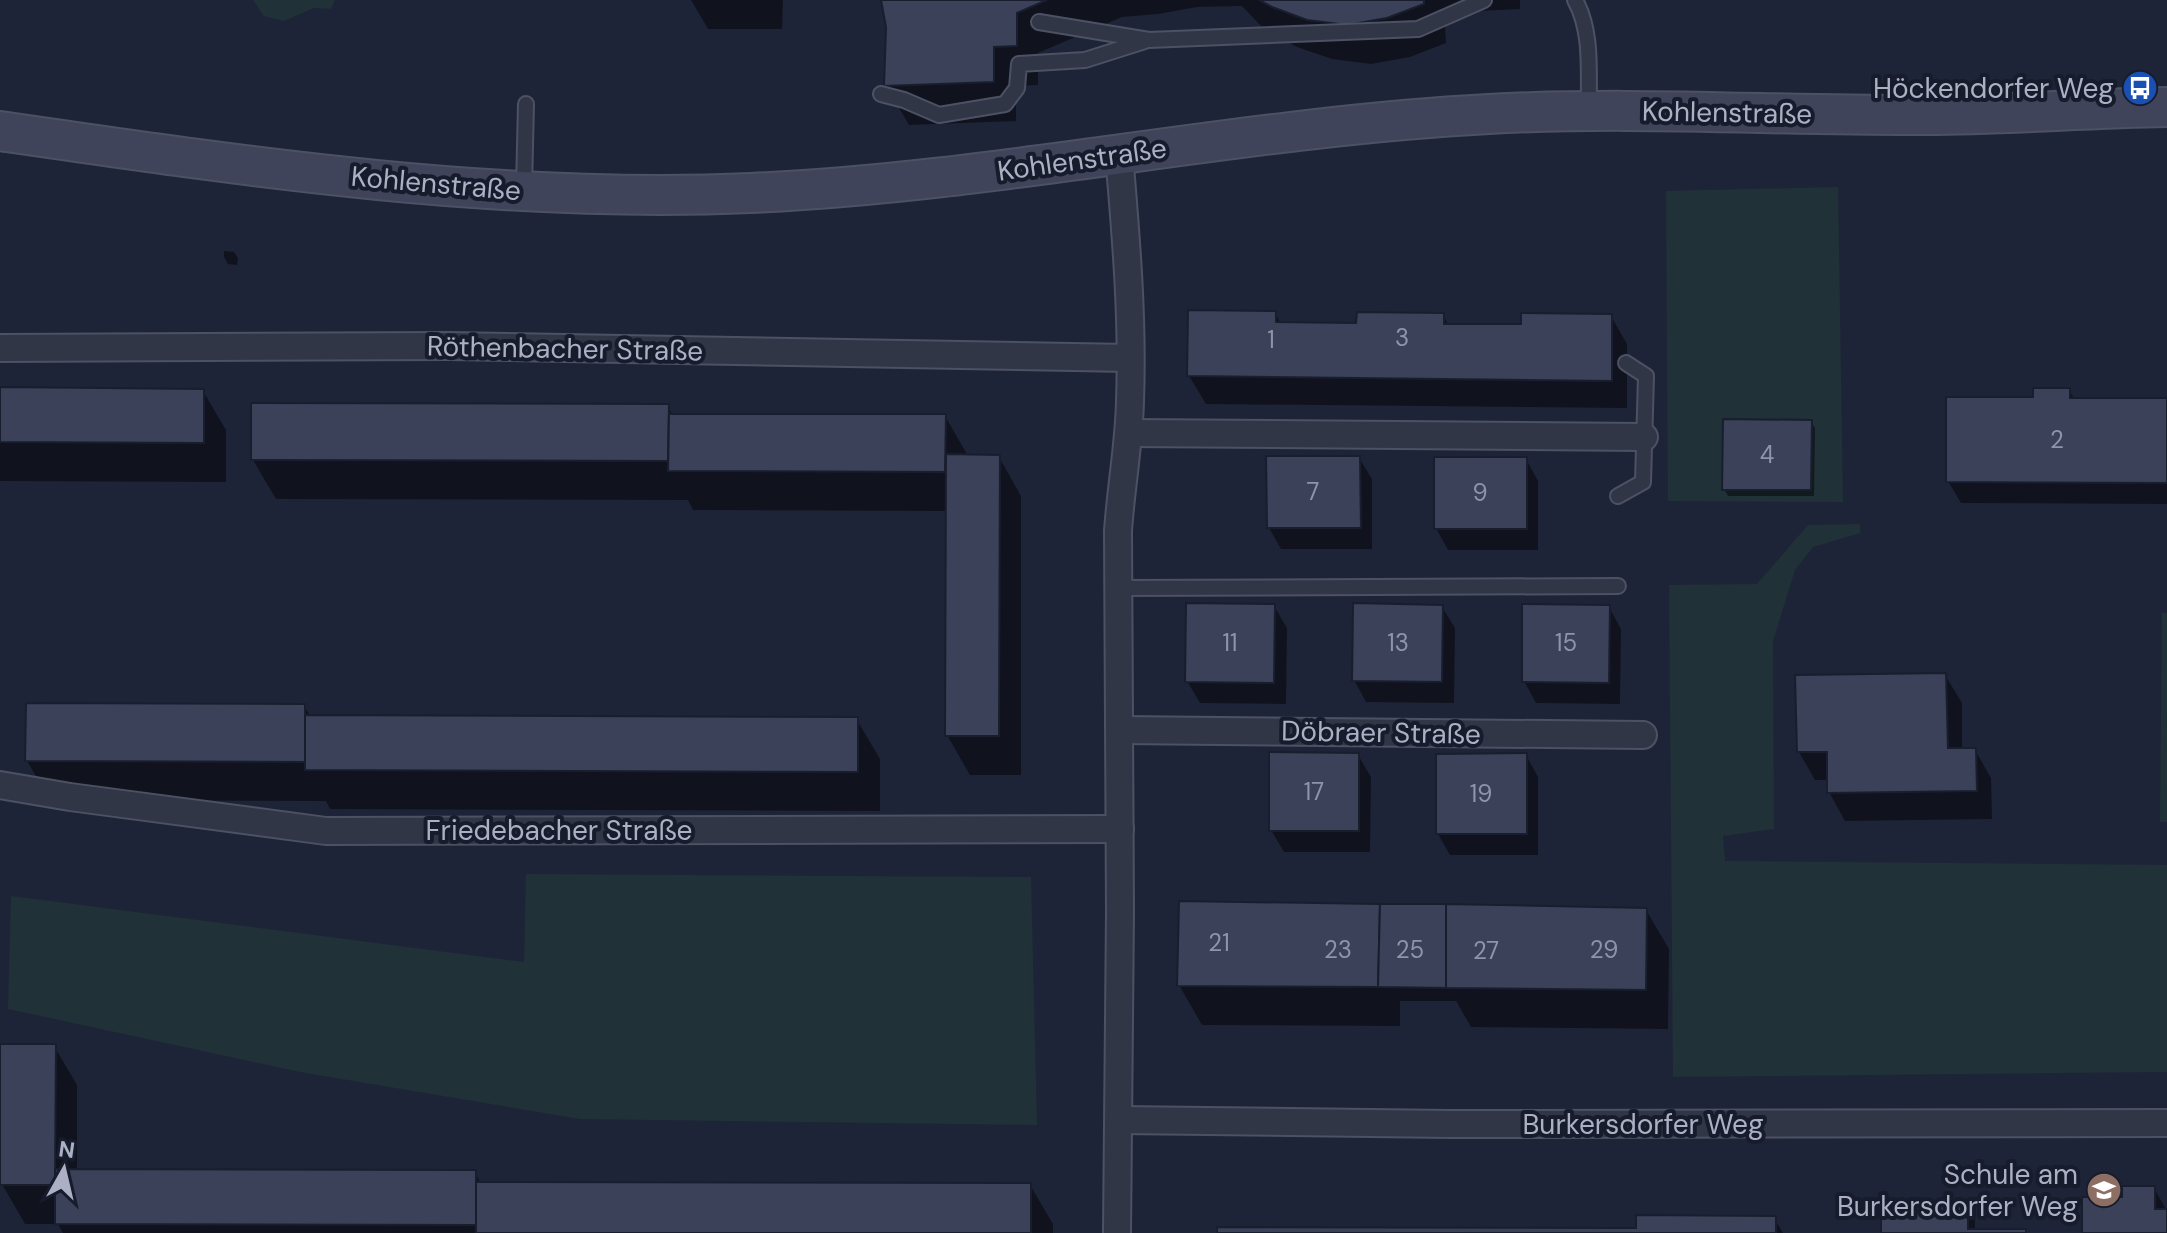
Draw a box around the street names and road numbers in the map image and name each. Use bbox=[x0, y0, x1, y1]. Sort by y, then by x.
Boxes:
street label: Kohlenstraße bbox=[1641, 93, 1812, 132]
street label: Kohlenstraße bbox=[995, 129, 1169, 190]
street label: Kohlenstraße bbox=[349, 158, 522, 209]
street label: Röthenbacher Straße bbox=[427, 328, 703, 369]
street label: Döbraer Straße bbox=[1281, 712, 1481, 753]
street label: Friedebacher Straße bbox=[426, 812, 692, 849]
street label: Burkersdorfer Weg bbox=[1522, 1106, 1764, 1143]

